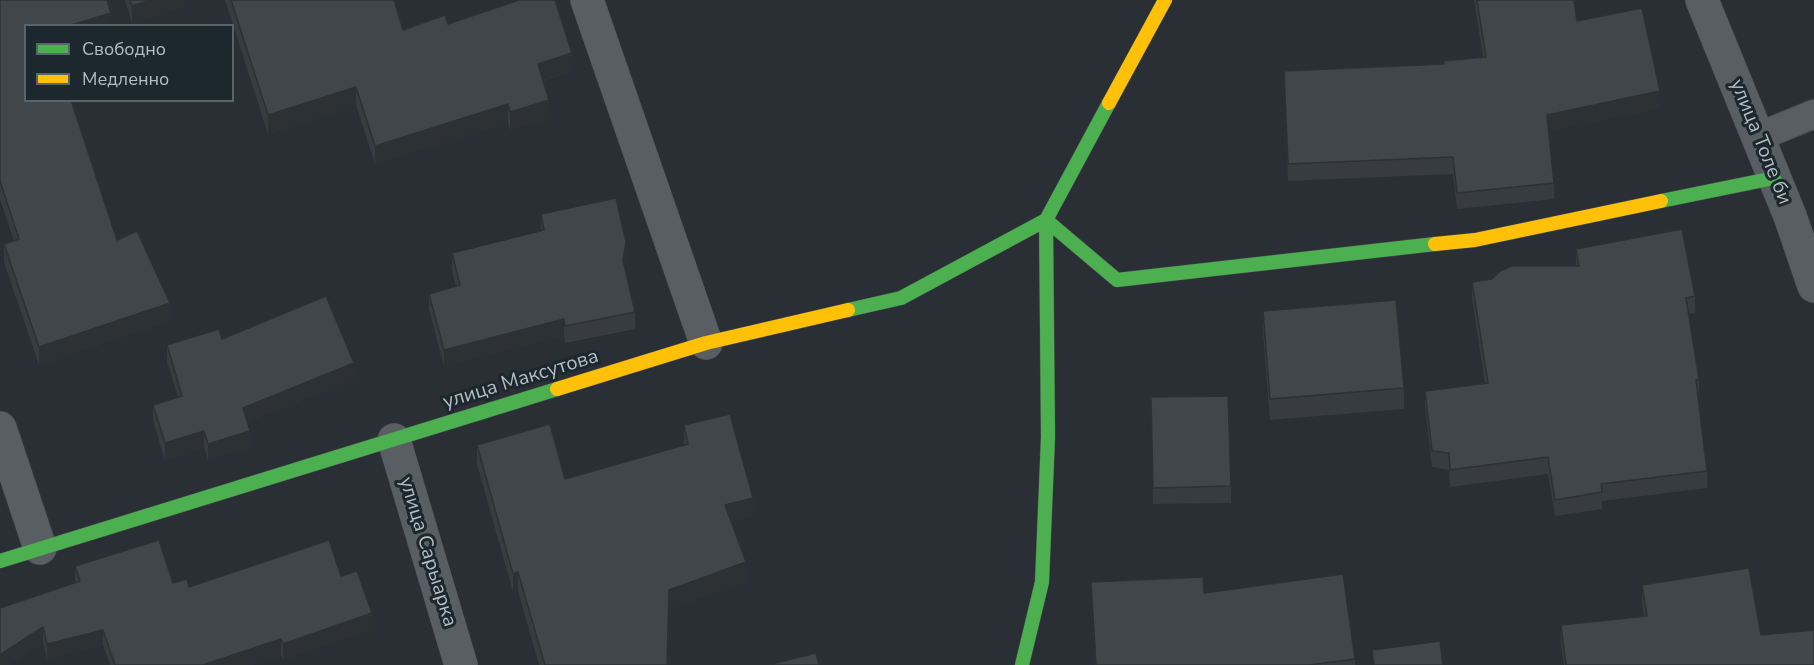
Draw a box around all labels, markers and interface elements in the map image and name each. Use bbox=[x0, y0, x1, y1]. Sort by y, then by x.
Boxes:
legend bbox=[24, 24, 234, 102]
text: Свободно bbox=[82, 37, 166, 61]
text: Медленно bbox=[82, 67, 169, 91]
street label: улица Толе би bbox=[1724, 76, 1796, 208]
street label: улица Максутова bbox=[440, 345, 602, 415]
street label: улица Сарыарка bbox=[393, 474, 461, 630]

